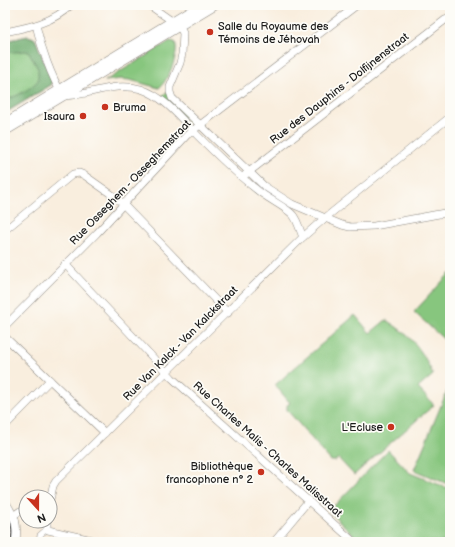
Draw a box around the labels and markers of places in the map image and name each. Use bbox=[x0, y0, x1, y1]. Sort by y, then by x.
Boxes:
place label: Salle du Royaume des Témoins de Jéhovah bbox=[218, 20, 329, 46]
marker: Salle du Royaume des Témoins de Jéhovah bbox=[205, 27, 215, 37]
place label: Bruma bbox=[113, 101, 146, 114]
marker: Bruma bbox=[100, 102, 110, 112]
place label: Isaura bbox=[44, 110, 75, 123]
marker: Isaura bbox=[78, 111, 88, 121]
place label: L'Ecluse bbox=[341, 421, 383, 434]
marker: L'Ecluse bbox=[386, 422, 396, 432]
place label: Bibliothèque francophone n° 2 bbox=[166, 460, 254, 486]
marker: Bibliothèque francophone n° 2 bbox=[256, 467, 266, 477]

